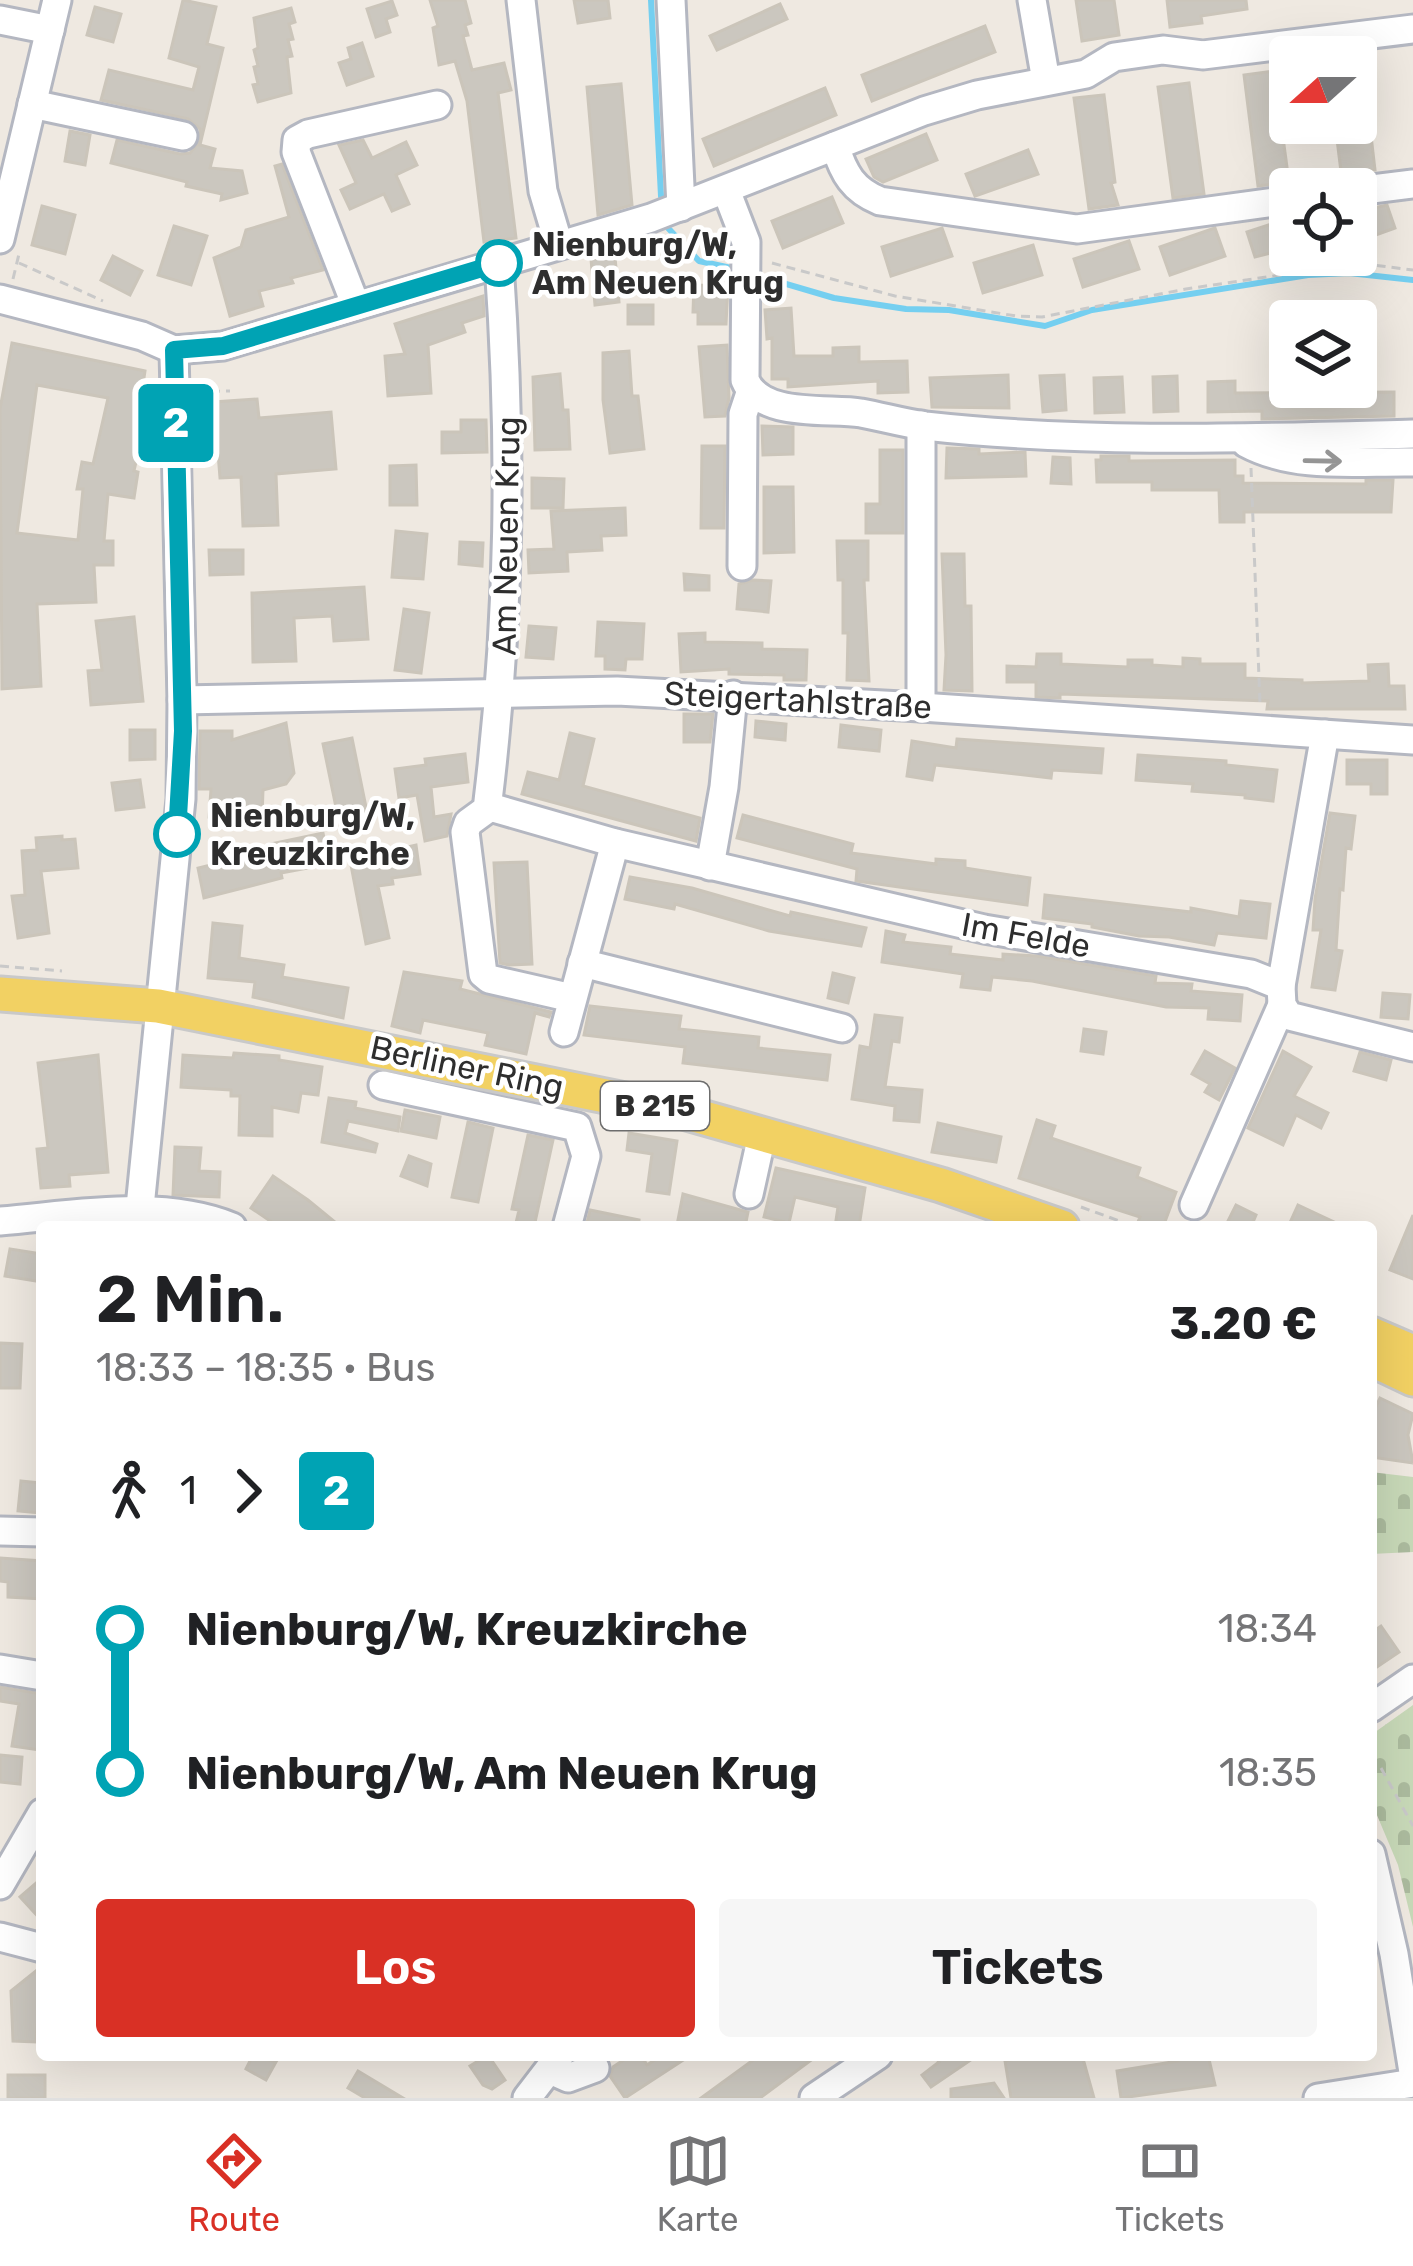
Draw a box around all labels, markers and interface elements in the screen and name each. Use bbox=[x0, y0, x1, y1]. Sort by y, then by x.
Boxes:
north arrow bbox=[1269, 36, 1377, 144]
map controls bbox=[1269, 36, 1377, 408]
button: locate bbox=[1269, 168, 1377, 276]
place label: Nienburg/W, Am Neuen Krug bbox=[532, 225, 784, 302]
marker: Nienburg/W, Am Neuen Krug bbox=[477, 241, 521, 285]
button: layers bbox=[1269, 300, 1377, 408]
line badge: 2 bbox=[137, 384, 215, 462]
text: 2 bbox=[162, 398, 190, 448]
street label: Am Neuen Krug bbox=[484, 416, 528, 656]
one-way arrow bbox=[1303, 450, 1342, 472]
street label: Steigertahlstraße bbox=[663, 674, 933, 726]
place label: Nienburg/W, Kreuzkirche bbox=[210, 796, 415, 873]
marker: Nienburg/W, Kreuzkirche bbox=[155, 812, 199, 856]
street label: Im Felde bbox=[959, 905, 1093, 965]
street label: Berliner Ring bbox=[367, 1027, 567, 1107]
road number: B 215 bbox=[601, 1082, 709, 1130]
text: 2 Min. bbox=[96, 1260, 285, 1339]
text: 3.20 € bbox=[1170, 1297, 1317, 1350]
text: 18:33 – 18:35 · Bus bbox=[96, 1345, 435, 1391]
icon: walk bbox=[96, 1458, 162, 1524]
icon: forward bbox=[215, 1458, 281, 1524]
text: 2 bbox=[323, 1466, 350, 1516]
text: 1 bbox=[180, 1468, 197, 1514]
text: Nienburg/W, Kreuzkirche bbox=[186, 1603, 748, 1656]
text: 18:34 bbox=[1218, 1606, 1317, 1652]
text: Nienburg/W, Am Neuen Krug bbox=[186, 1747, 818, 1800]
text: 18:35 bbox=[1219, 1750, 1317, 1796]
button: Los bbox=[96, 1899, 695, 2037]
button: Tickets bbox=[719, 1899, 1317, 2037]
tab: Route bbox=[188, 2128, 280, 2239]
tab: Karte bbox=[657, 2128, 738, 2239]
tab: Tickets bbox=[1115, 2128, 1225, 2239]

